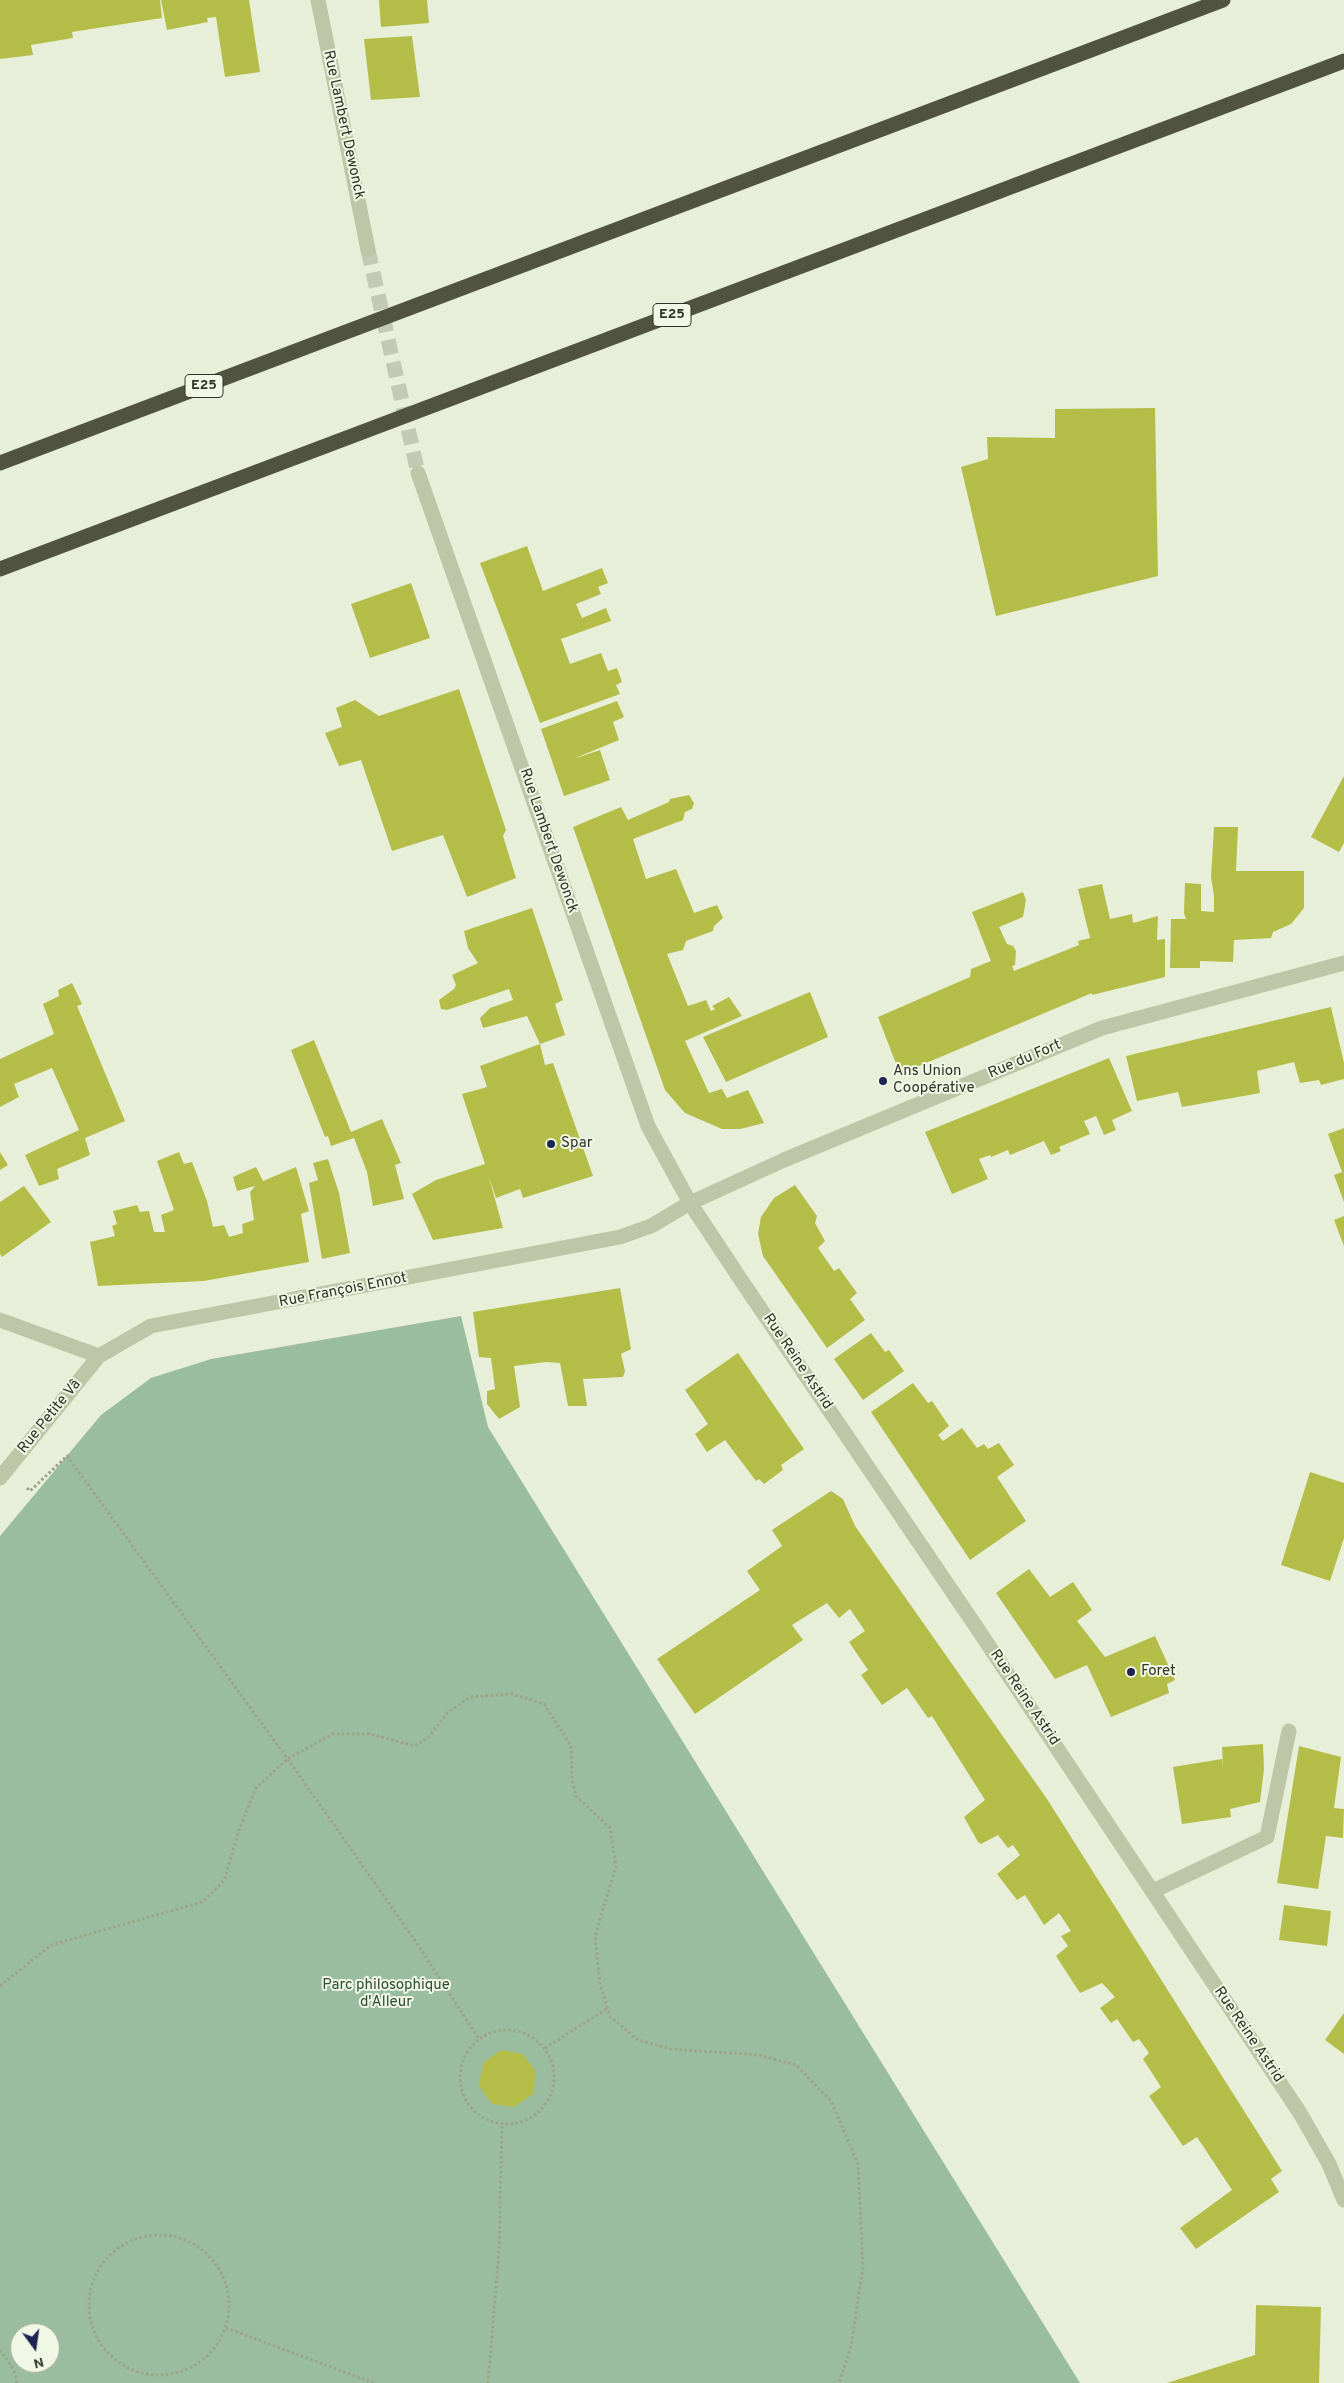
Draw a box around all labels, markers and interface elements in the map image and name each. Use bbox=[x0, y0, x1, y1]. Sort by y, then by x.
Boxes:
street label: Rue Lambert Dewonck bbox=[318, 49, 368, 201]
road number: E25 bbox=[653, 304, 691, 326]
road number: E25 bbox=[185, 374, 223, 398]
street label: Rue Lambert Dewonck bbox=[515, 766, 581, 916]
street label: Rue du Fort bbox=[986, 1037, 1064, 1083]
place label: Ans Union Coopérative bbox=[893, 1063, 975, 1098]
marker: Ans Union Coopérative bbox=[877, 1075, 889, 1087]
place label: Spar bbox=[561, 1135, 593, 1153]
marker: Spar bbox=[545, 1138, 557, 1150]
street label: Rue François Ennot bbox=[278, 1270, 408, 1312]
street label: Rue Reine Astrid bbox=[758, 1311, 836, 1413]
street label: Rue Petite Vâ bbox=[15, 1376, 85, 1458]
street label: Rue Reine Astrid bbox=[985, 1647, 1063, 1749]
place label: Foret bbox=[1141, 1663, 1176, 1681]
marker: Foret bbox=[1125, 1666, 1137, 1678]
park label: Parc philosophique d'Alleur bbox=[322, 1977, 450, 2012]
street label: Rue Reine Astrid bbox=[1209, 1984, 1287, 2086]
north arrow bbox=[10, 2323, 60, 2373]
text: N bbox=[32, 2353, 45, 2372]

